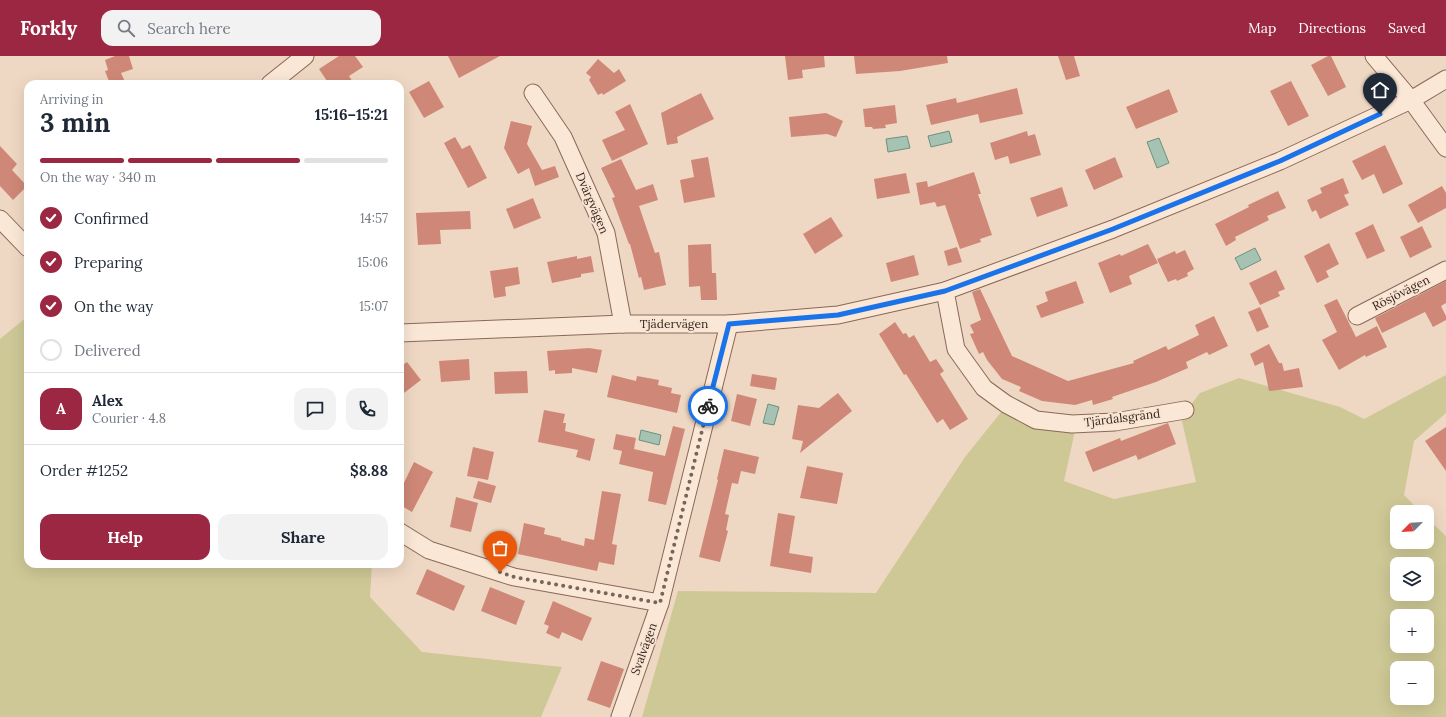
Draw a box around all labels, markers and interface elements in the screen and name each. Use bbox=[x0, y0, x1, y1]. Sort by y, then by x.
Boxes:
search box bbox=[101, 10, 381, 46]
text: Forkly bbox=[20, 16, 77, 40]
icon: search bbox=[115, 17, 137, 39]
text: Search here bbox=[147, 19, 231, 38]
text: Map bbox=[1248, 19, 1276, 37]
text: Directions bbox=[1298, 19, 1366, 37]
text: Saved bbox=[1388, 19, 1426, 37]
pin bbox=[1363, 73, 1397, 114]
icon: home bbox=[1369, 79, 1391, 101]
text: Arriving in bbox=[40, 91, 103, 108]
text: 15:16–15:21 bbox=[315, 105, 388, 124]
text: 3 min bbox=[40, 106, 110, 139]
text: On the way · 340 m bbox=[40, 169, 156, 186]
street label: Dvärgvägen bbox=[573, 170, 612, 236]
icon: check bbox=[40, 207, 62, 229]
text: Confirmed bbox=[74, 209, 149, 228]
text: 14:57 bbox=[360, 210, 388, 227]
icon: check bbox=[40, 251, 62, 273]
text: Preparing bbox=[74, 253, 142, 272]
text: 15:06 bbox=[357, 254, 388, 271]
street label: Rösjövägen bbox=[1369, 272, 1432, 313]
icon: check bbox=[40, 295, 62, 317]
text: On the way bbox=[74, 297, 153, 316]
text: 15:07 bbox=[359, 298, 388, 315]
street label: Tjädervägen bbox=[640, 316, 708, 331]
text: Delivered bbox=[74, 341, 141, 360]
courier bbox=[688, 386, 728, 426]
button: chat bbox=[294, 388, 336, 430]
button: phone bbox=[346, 388, 388, 430]
text: Alex bbox=[92, 391, 123, 410]
icon: bike bbox=[697, 395, 719, 417]
text: A bbox=[56, 399, 66, 418]
street label: Tjärdalsgränd bbox=[1083, 405, 1161, 430]
text: Courier · 4.8 bbox=[92, 410, 166, 427]
text: Order #1252 bbox=[40, 461, 128, 480]
text: $8.88 bbox=[350, 461, 388, 480]
north arrow bbox=[1390, 505, 1434, 549]
map controls bbox=[1390, 505, 1434, 705]
button: Help bbox=[40, 514, 210, 560]
button: Share bbox=[218, 514, 388, 560]
pin bbox=[483, 531, 517, 572]
icon: bag bbox=[489, 537, 511, 559]
button: layers bbox=[1390, 557, 1434, 601]
button: + bbox=[1390, 609, 1434, 653]
street label: Svalvägen bbox=[627, 621, 660, 677]
button: − bbox=[1390, 661, 1434, 705]

